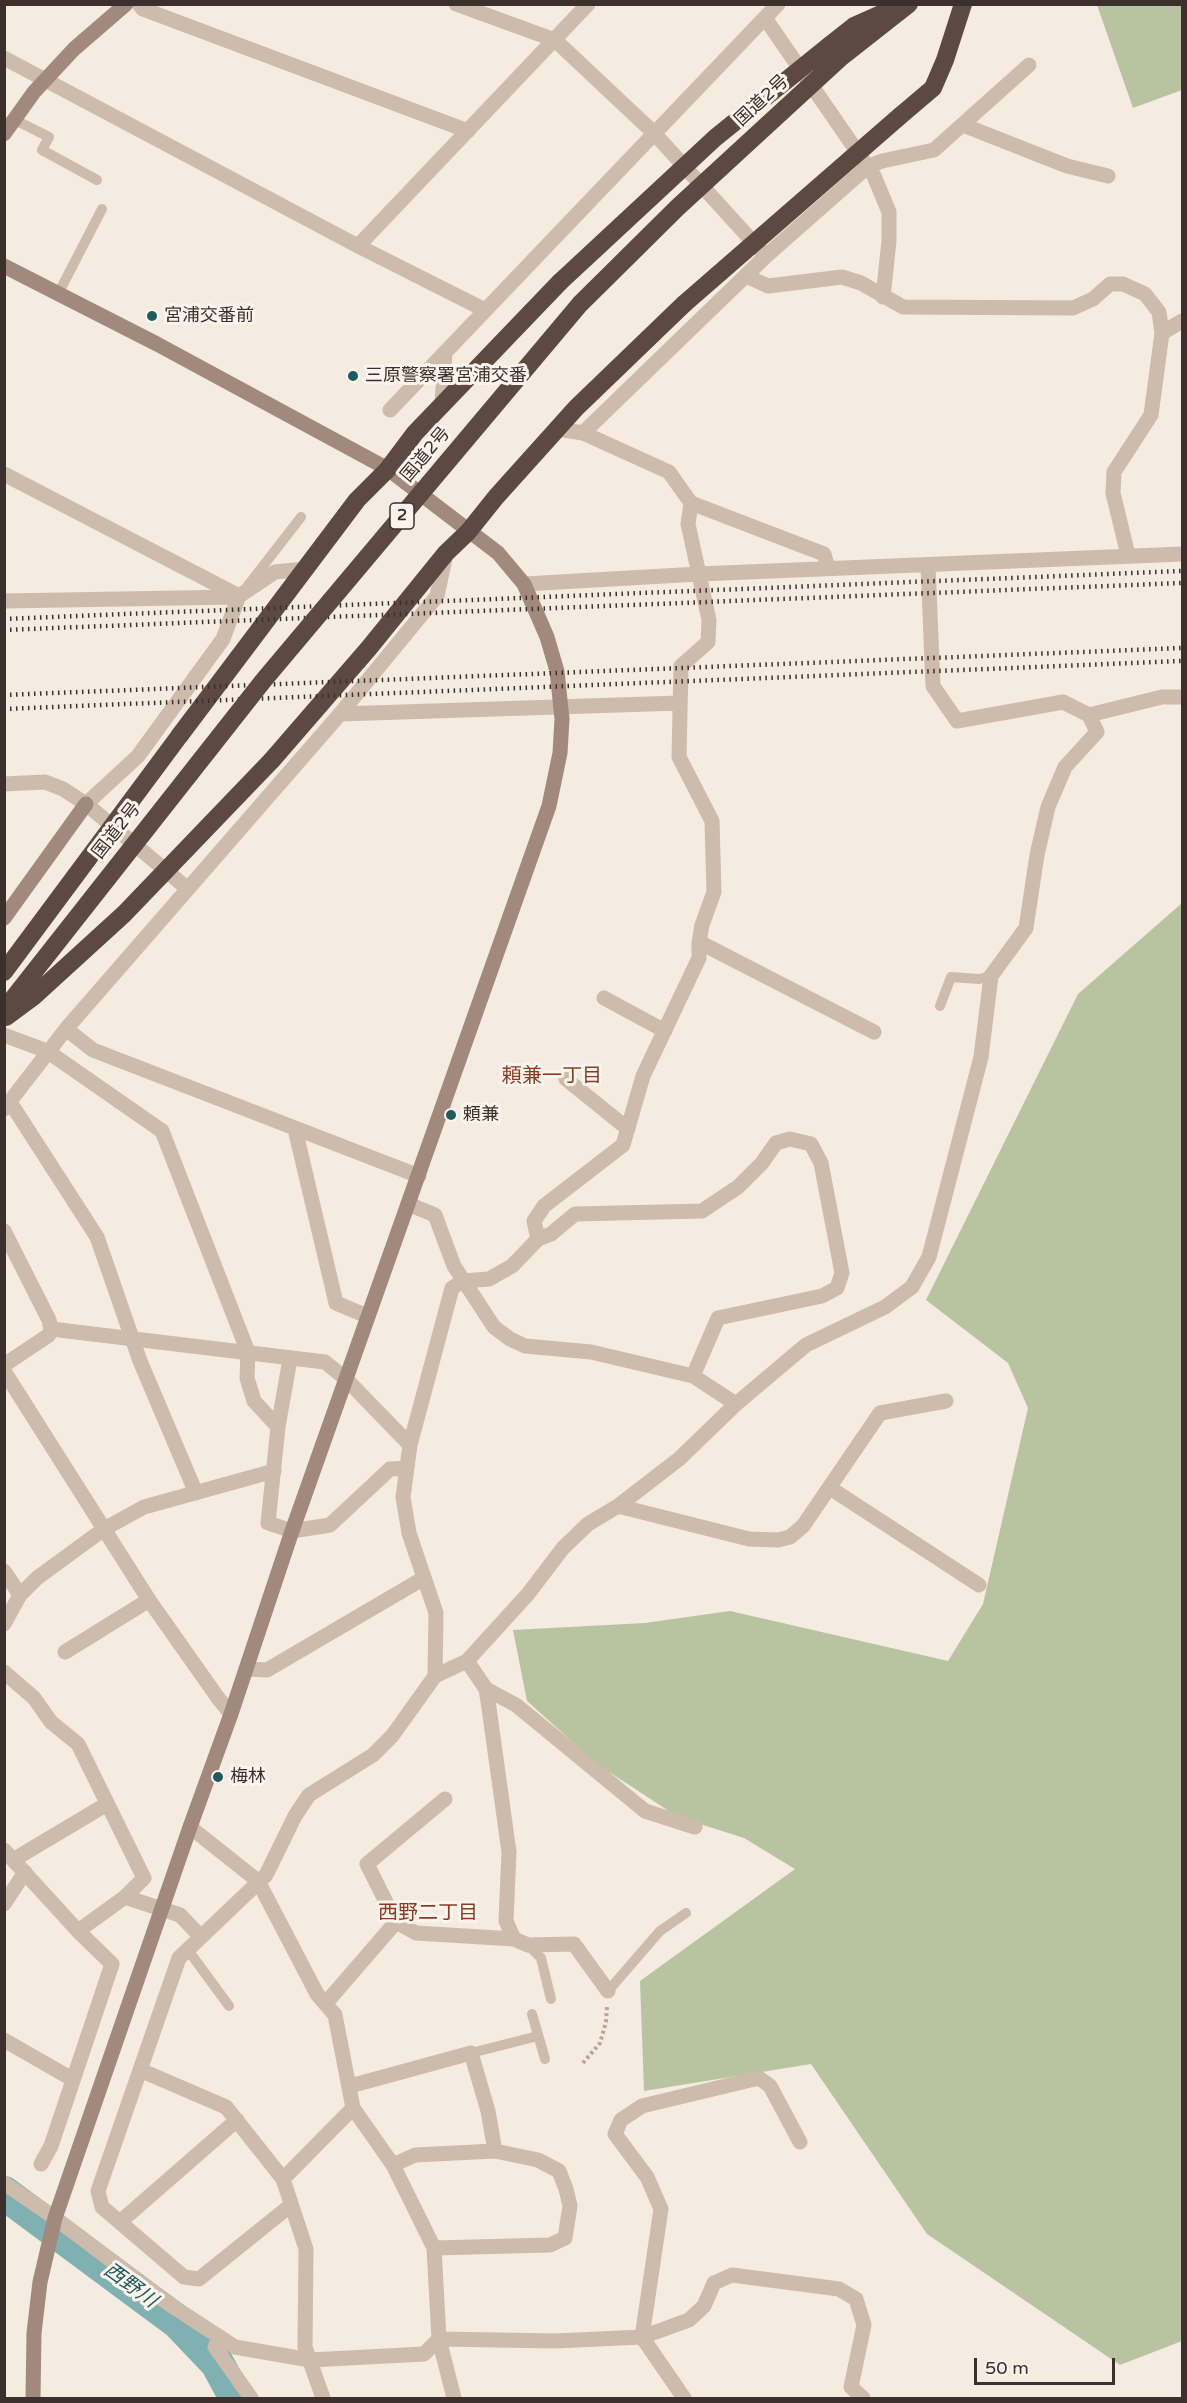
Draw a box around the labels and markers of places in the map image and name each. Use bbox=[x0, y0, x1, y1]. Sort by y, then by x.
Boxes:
place label: 宮浦交番前 bbox=[164, 305, 254, 327]
marker: 宮浦交番前 bbox=[145, 309, 159, 323]
place label: 三原警察署宮浦交番 bbox=[365, 365, 527, 387]
marker: 三原警察署宮浦交番 bbox=[346, 369, 360, 383]
place label: 頼兼 bbox=[463, 1104, 499, 1126]
marker: 頼兼 bbox=[444, 1108, 458, 1122]
place label: 梅林 bbox=[230, 1766, 266, 1788]
marker: 梅林 bbox=[211, 1770, 225, 1784]

